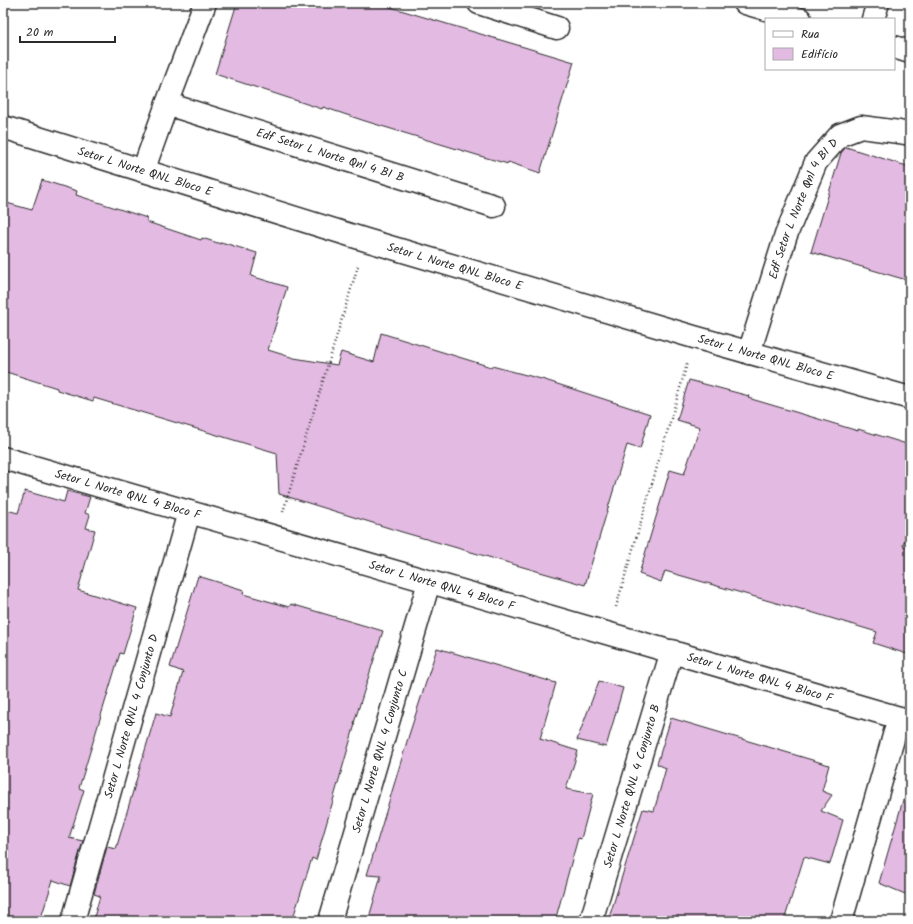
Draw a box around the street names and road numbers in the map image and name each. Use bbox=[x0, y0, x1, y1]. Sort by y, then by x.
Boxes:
street label: Edf Setor L Norte Qnl 4 BI B bbox=[254, 123, 406, 187]
street label: Edf Setor L Norte Qnl 4 BI D bbox=[764, 134, 843, 282]
street label: Setor L Norte QNL Bloco E bbox=[75, 142, 216, 202]
street label: Setor L Norte QNL Bloco E bbox=[385, 238, 526, 296]
street label: Setor L Norte QNL Bloco E bbox=[696, 330, 837, 386]
street label: Setor L Norte QNL 4 Bloco F bbox=[53, 465, 205, 525]
street label: Setor L Norte QNL 4 Bloco F bbox=[367, 556, 519, 616]
street label: Setor L Norte QNL 4 Conjunto D bbox=[99, 632, 164, 801]
street label: Setor L Norte QNL 4 Bloco F bbox=[685, 648, 837, 709]
street label: Setor L Norte QNL 4 Conjunto C bbox=[347, 667, 413, 835]
street label: Setor L Norte QNL 4 Conjunto B bbox=[598, 702, 666, 870]

